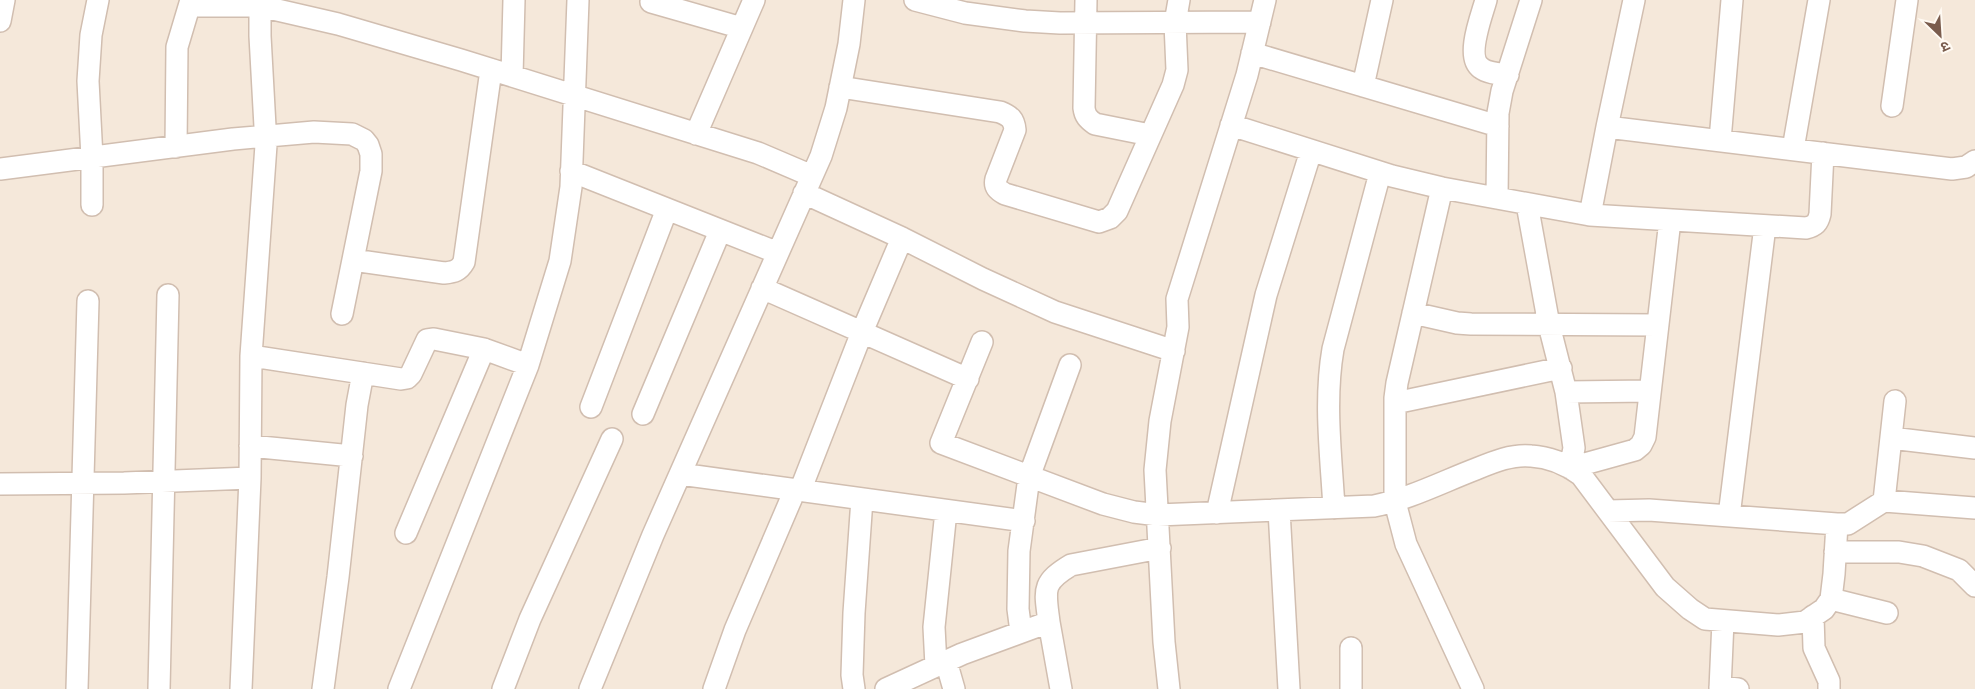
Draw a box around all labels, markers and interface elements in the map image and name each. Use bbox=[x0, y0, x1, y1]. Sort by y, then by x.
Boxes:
north arrow bbox=[1915, 10, 1965, 60]
text: उ bbox=[1938, 38, 1953, 56]

